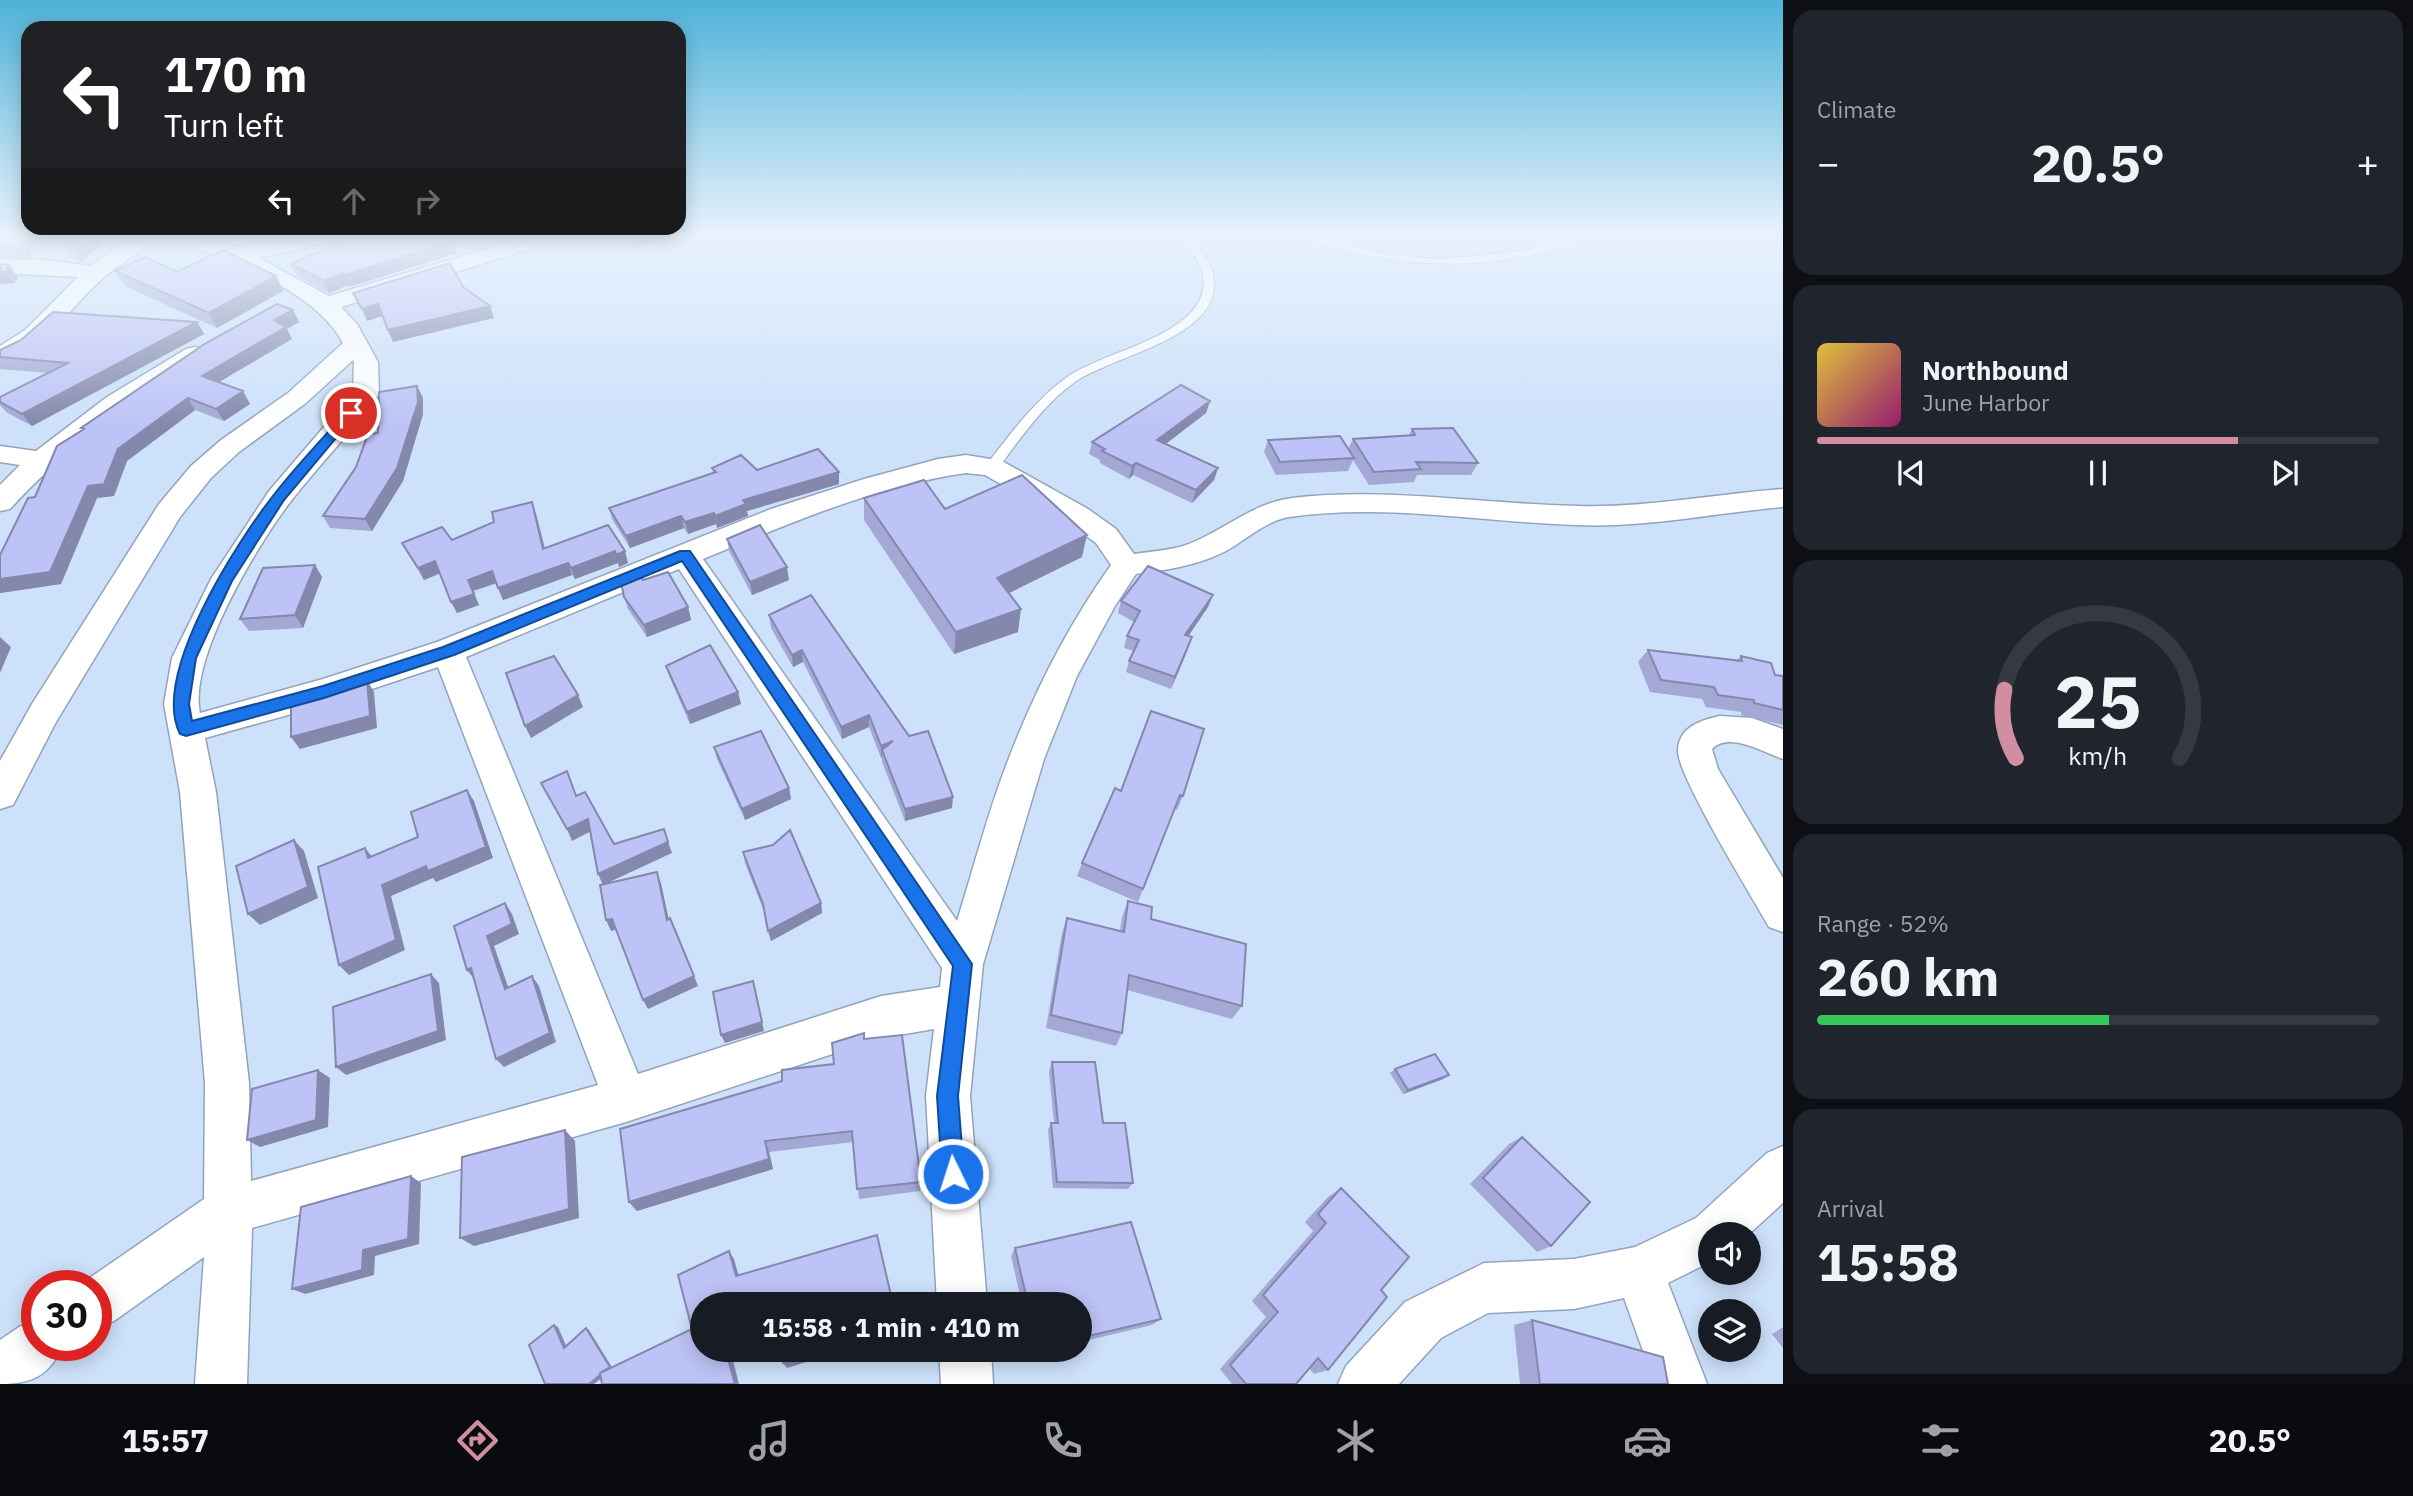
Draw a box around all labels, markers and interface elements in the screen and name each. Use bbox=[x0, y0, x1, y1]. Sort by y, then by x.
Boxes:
text: 170 m bbox=[164, 42, 308, 105]
icon: left bbox=[49, 49, 140, 140]
text: Climate bbox=[1817, 94, 1896, 124]
text: Turn left bbox=[164, 104, 284, 146]
text: 20.5° bbox=[2031, 129, 2165, 196]
text: − bbox=[1817, 138, 1840, 187]
text: + bbox=[2356, 138, 2379, 187]
icon: left bbox=[262, 182, 300, 220]
icon: ahead bbox=[335, 182, 373, 220]
icon: right bbox=[408, 182, 446, 220]
text: Northbound bbox=[1922, 353, 2069, 387]
pin bbox=[321, 383, 381, 443]
text: June Harbor bbox=[1922, 387, 2050, 417]
icon: arrive bbox=[332, 394, 370, 432]
icon: previous bbox=[1892, 454, 1930, 492]
icon: pause bbox=[2079, 454, 2117, 492]
icon: next bbox=[2266, 454, 2304, 492]
text: 25 bbox=[2054, 653, 2142, 748]
text: km/h bbox=[2069, 739, 2127, 772]
text: Range · 52% bbox=[1817, 908, 1949, 938]
text: 260 km bbox=[1817, 943, 1999, 1010]
position arrow bbox=[916, 1137, 990, 1211]
text: Arrival bbox=[1817, 1193, 1884, 1223]
map controls bbox=[1698, 1222, 1761, 1362]
button: sound bbox=[1698, 1222, 1761, 1285]
text: 15:58 bbox=[1817, 1228, 1959, 1295]
speed limit sign: 30 bbox=[21, 1270, 112, 1361]
button: layers bbox=[1698, 1299, 1761, 1362]
text: 15:58 · 1 min · 410 m bbox=[762, 1310, 1020, 1344]
icon: directions bbox=[453, 1416, 502, 1465]
icon: music bbox=[745, 1416, 794, 1465]
icon: phone bbox=[1038, 1416, 1087, 1465]
icon: climate bbox=[1331, 1416, 1380, 1465]
icon: car bbox=[1623, 1416, 1672, 1465]
icon: filters bbox=[1916, 1416, 1965, 1465]
text: 15:57 bbox=[122, 1419, 209, 1461]
text: 20.5° bbox=[2209, 1419, 2291, 1461]

